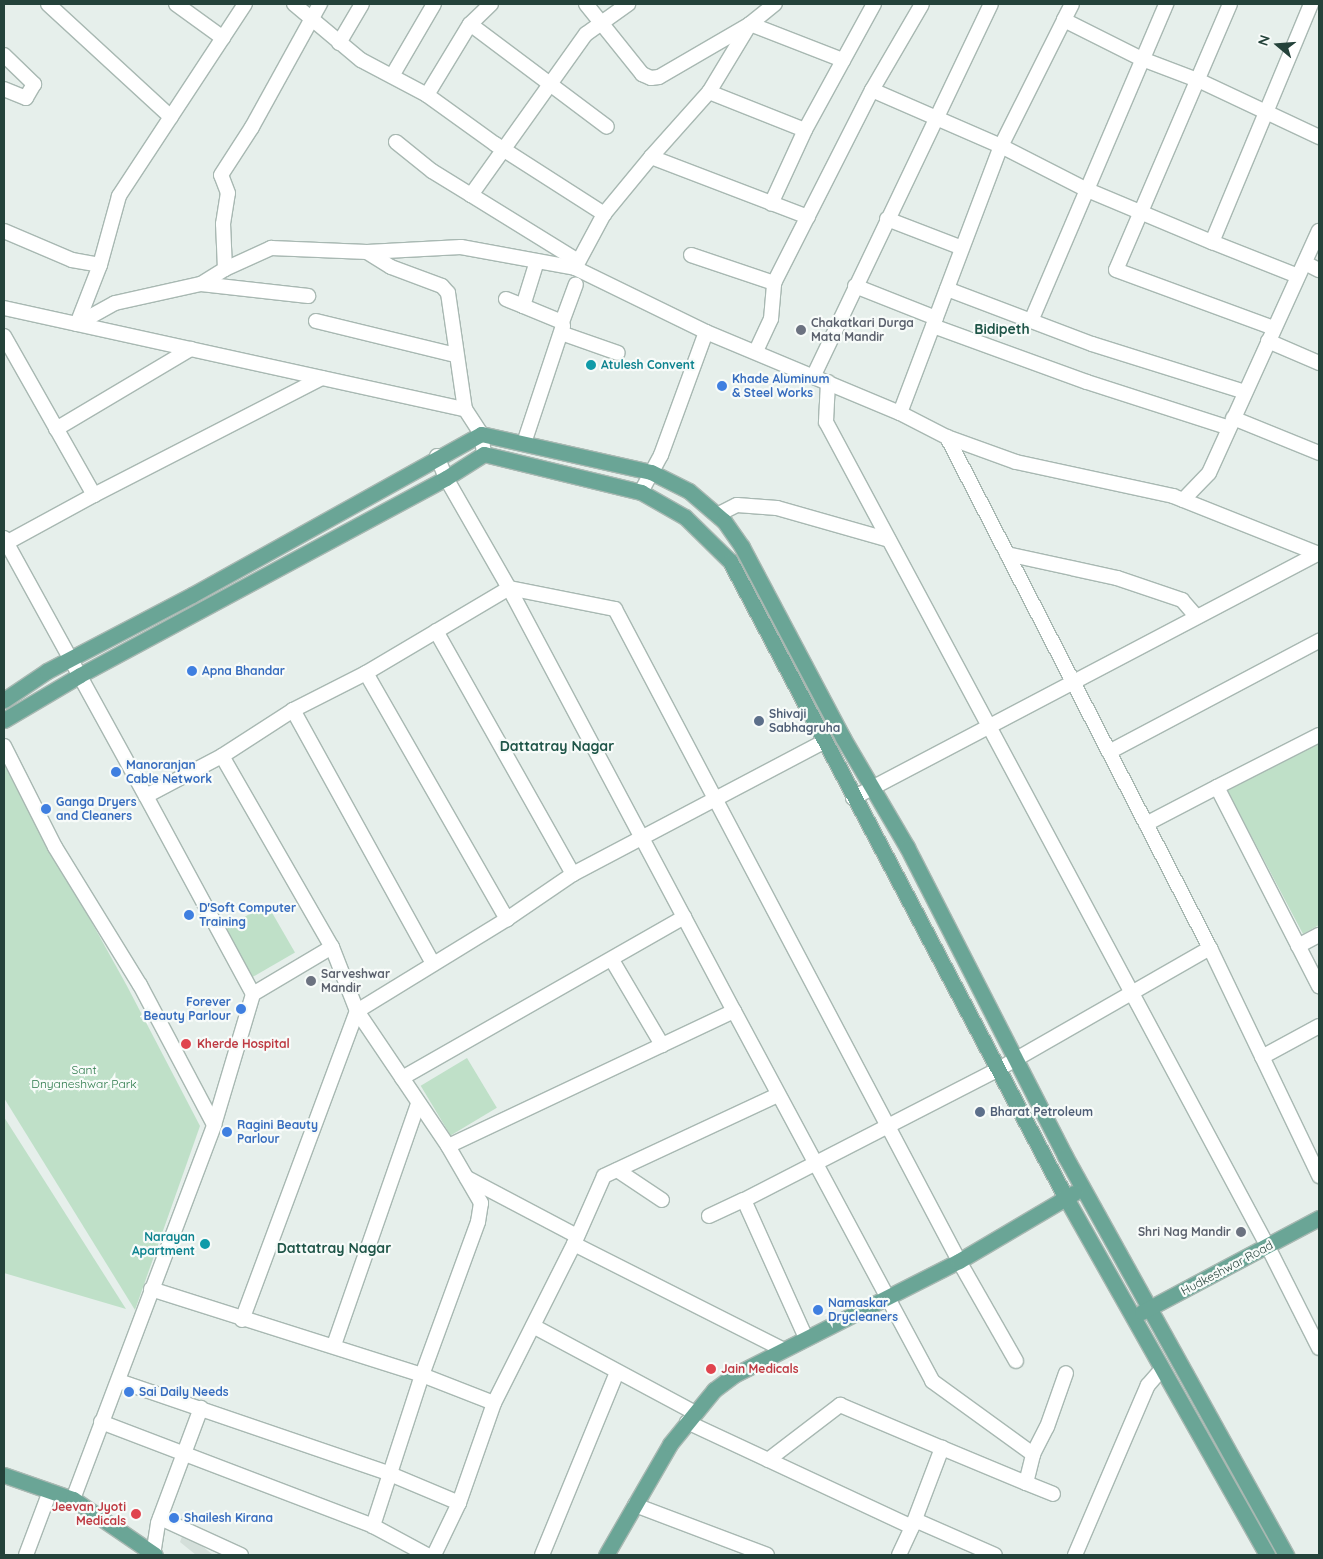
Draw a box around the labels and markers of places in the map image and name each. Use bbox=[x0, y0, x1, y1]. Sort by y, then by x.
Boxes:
place label: Chakatkari Durga Mata Mandir bbox=[811, 316, 914, 344]
marker: Chakatkari Durga Mata Mandir bbox=[795, 324, 807, 336]
place label: Atulesh Convent bbox=[601, 358, 695, 372]
marker: Atulesh Convent bbox=[585, 359, 597, 371]
place label: Khade Aluminum & Steel Works bbox=[732, 372, 829, 400]
marker: Khade Aluminum & Steel Works bbox=[716, 380, 728, 392]
place label: Apna Bhandar bbox=[202, 664, 285, 678]
marker: Apna Bhandar bbox=[186, 665, 198, 677]
place label: Shivaji Sabhagruha bbox=[769, 707, 840, 735]
marker: Shivaji Sabhagruha bbox=[753, 715, 765, 727]
place label: Manoranjan Cable Network bbox=[126, 758, 212, 786]
marker: Manoranjan Cable Network bbox=[110, 766, 122, 778]
place label: Ganga Dryers and Cleaners bbox=[56, 795, 137, 823]
marker: Ganga Dryers and Cleaners bbox=[40, 803, 52, 815]
place label: D'Soft Computer Training bbox=[199, 901, 296, 929]
marker: D'Soft Computer Training bbox=[183, 909, 195, 921]
place label: Sarveshwar Mandir bbox=[321, 967, 390, 995]
marker: Sarveshwar Mandir bbox=[305, 975, 317, 987]
place label: Forever Beauty Parlour bbox=[143, 995, 231, 1023]
marker: Forever Beauty Parlour bbox=[235, 1003, 247, 1015]
marker: Kherde Hospital bbox=[179, 1037, 193, 1051]
place label: Kherde Hospital bbox=[197, 1037, 290, 1051]
place label: Bharat Petroleum bbox=[990, 1105, 1093, 1119]
marker: Bharat Petroleum bbox=[974, 1106, 986, 1118]
place label: Ragini Beauty Parlour bbox=[237, 1118, 318, 1146]
marker: Ragini Beauty Parlour bbox=[221, 1126, 233, 1138]
place label: Shri Nag Mandir bbox=[1138, 1225, 1231, 1239]
marker: Shri Nag Mandir bbox=[1235, 1226, 1247, 1238]
place label: Narayan Apartment bbox=[132, 1230, 195, 1258]
marker: Narayan Apartment bbox=[199, 1238, 211, 1250]
place label: Namaskar Drycleaners bbox=[828, 1296, 898, 1324]
marker: Namaskar Drycleaners bbox=[812, 1304, 824, 1316]
place label: Jain Medicals bbox=[721, 1362, 799, 1376]
marker: Jain Medicals bbox=[705, 1363, 717, 1375]
place label: Sai Daily Needs bbox=[139, 1385, 229, 1399]
marker: Sai Daily Needs bbox=[123, 1386, 135, 1398]
place label: Jeevan Jyoti Medicals bbox=[52, 1500, 126, 1528]
marker: Jeevan Jyoti Medicals bbox=[130, 1508, 142, 1520]
place label: Shailesh Kirana bbox=[184, 1511, 273, 1525]
marker: Shailesh Kirana bbox=[168, 1512, 180, 1524]

